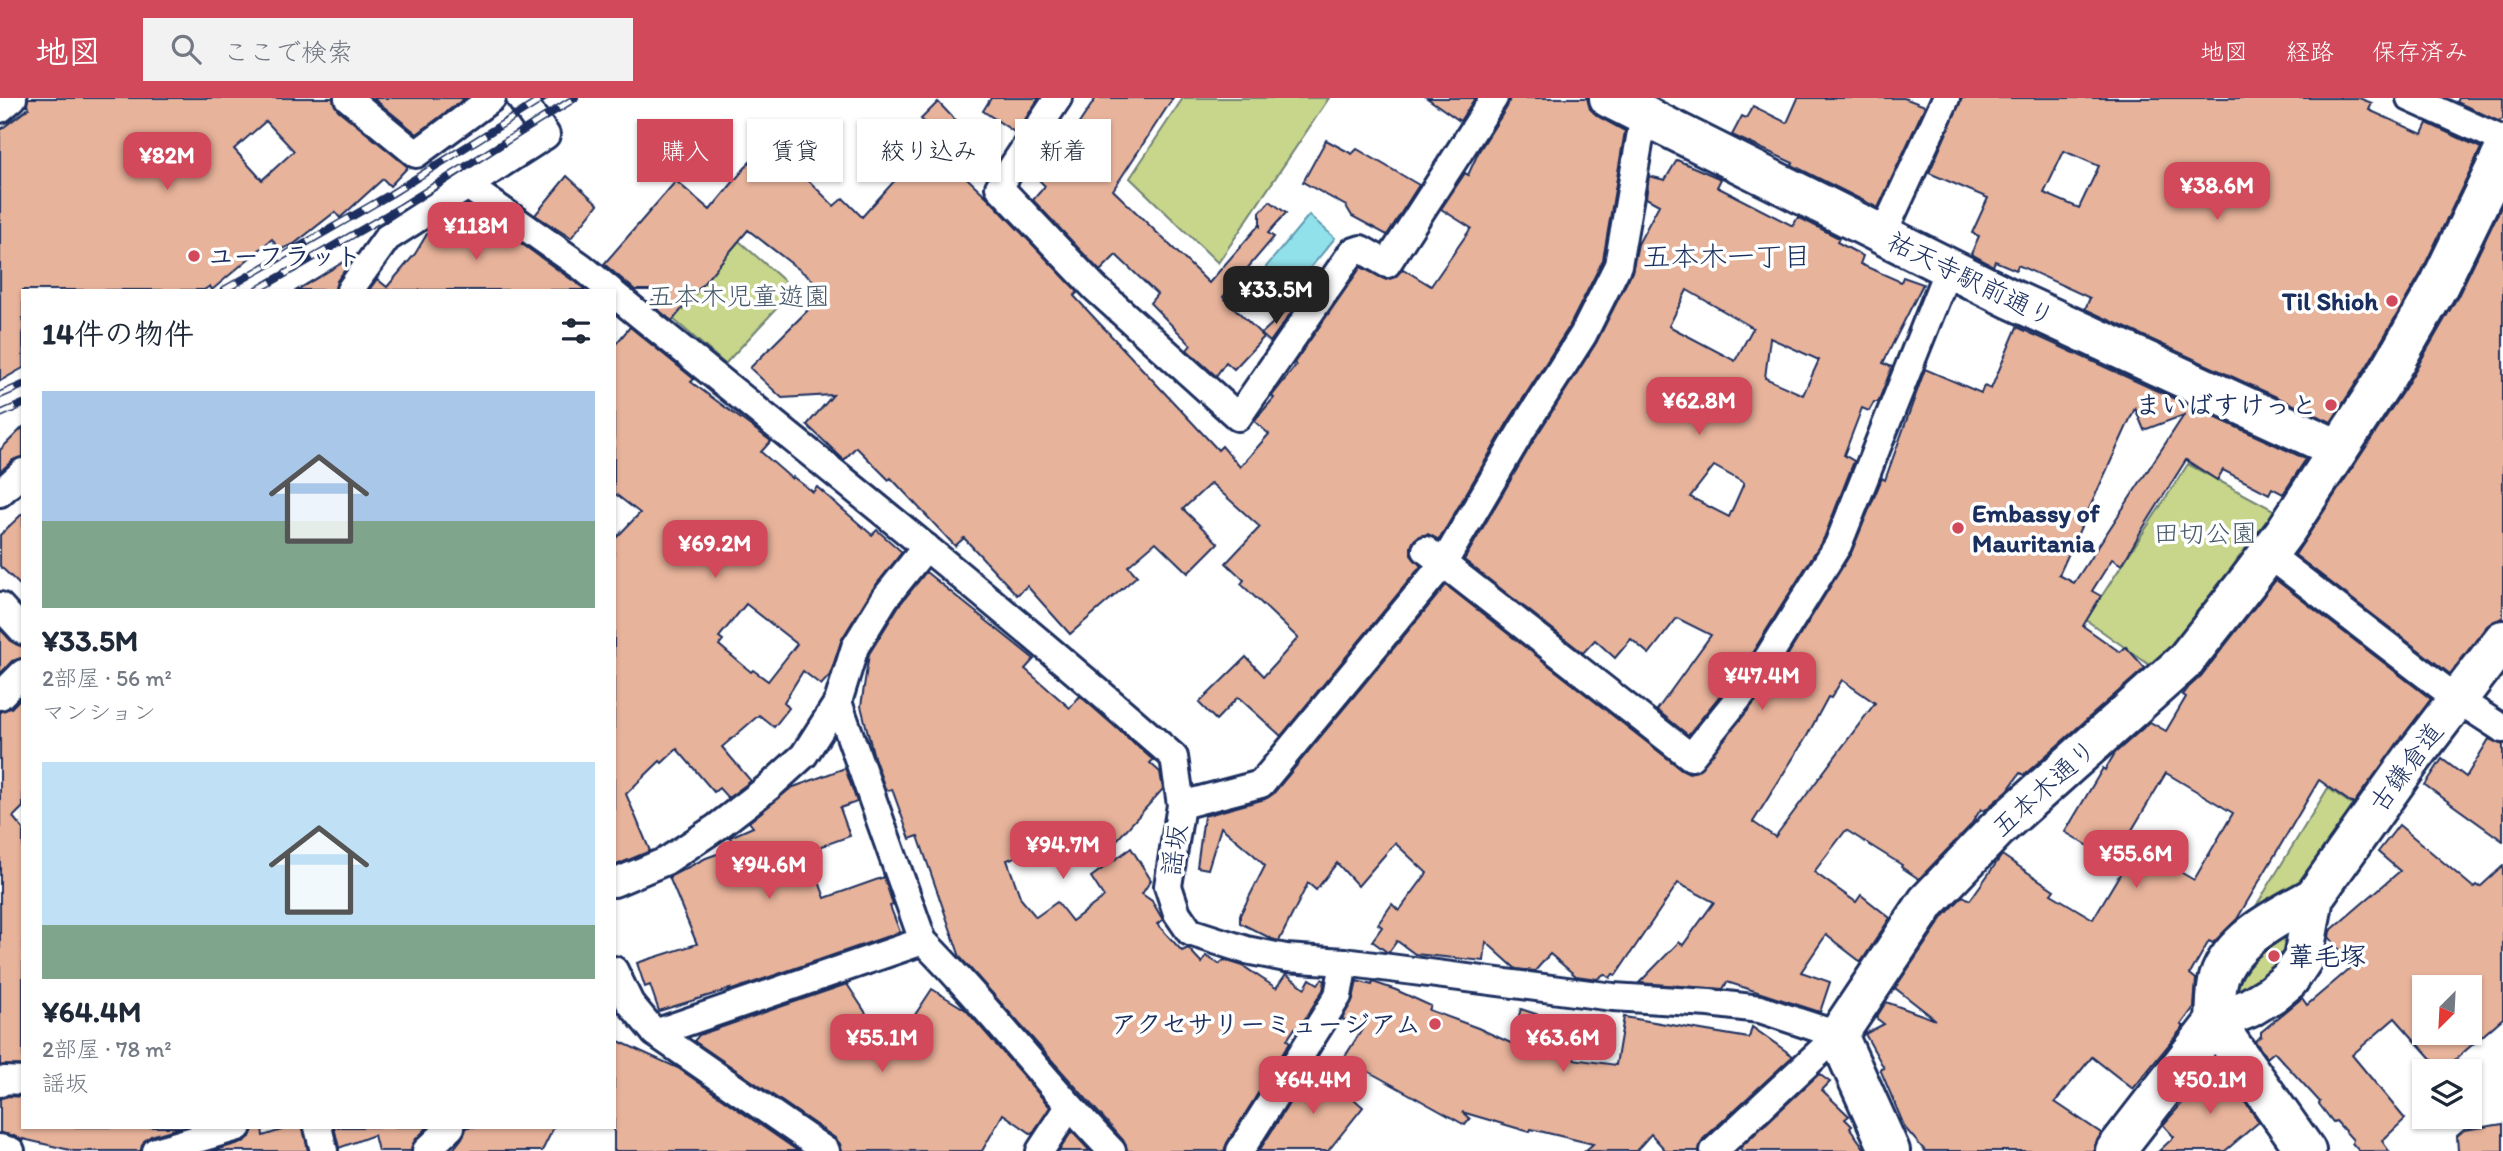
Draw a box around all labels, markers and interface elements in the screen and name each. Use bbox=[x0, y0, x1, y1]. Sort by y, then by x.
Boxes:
search box bbox=[143, 18, 633, 81]
icon: search bbox=[167, 30, 205, 68]
text: 地図 bbox=[35, 32, 101, 71]
text: ここで検索 bbox=[223, 36, 353, 68]
text: 地図 bbox=[2200, 37, 2248, 66]
text: 経路 bbox=[2286, 37, 2334, 66]
text: 保存済み bbox=[2372, 37, 2468, 66]
chip: 購入 bbox=[637, 119, 733, 182]
chip: 賃貸 bbox=[747, 119, 843, 182]
chip: 絞り込み bbox=[857, 119, 1001, 182]
chip: 新着 bbox=[1015, 119, 1111, 182]
pin: ¥82M bbox=[126, 132, 208, 192]
text: ¥82M bbox=[139, 141, 195, 169]
pin: ¥38.6M bbox=[2160, 162, 2274, 222]
text: ¥38.6M bbox=[2180, 171, 2254, 199]
pin: ¥118M bbox=[427, 202, 525, 262]
text: ¥118M bbox=[444, 211, 508, 239]
street label: 祐天寺駅前通り bbox=[1882, 225, 2060, 333]
district label: 五本木一丁目 bbox=[1643, 239, 1811, 273]
place label: ユーフラット bbox=[208, 240, 362, 272]
marker: ユーフラット bbox=[186, 248, 202, 264]
pin: ¥33.5M bbox=[1219, 266, 1333, 326]
text: ¥33.5M bbox=[1239, 275, 1313, 303]
park label: 五本木児童遊園 bbox=[648, 280, 830, 312]
place label: Til Shioh bbox=[2281, 285, 2378, 317]
marker: Til Shioh bbox=[2384, 293, 2400, 309]
icon: filters bbox=[557, 312, 595, 350]
text: 14件の物件 bbox=[42, 315, 194, 352]
pin: ¥62.8M bbox=[1642, 378, 1756, 437]
text: ¥62.8M bbox=[1662, 386, 1736, 414]
place label: まいばすけっと bbox=[2135, 389, 2317, 421]
marker: まいばすけっと bbox=[2323, 397, 2339, 413]
icon: home bbox=[256, 436, 382, 562]
place label: Embassy of Mauritania bbox=[1972, 497, 2101, 559]
park label: 田切公園 bbox=[2153, 517, 2257, 549]
pin: ¥69.2M bbox=[658, 520, 772, 580]
marker: Embassy of Mauritania bbox=[1950, 520, 1966, 536]
text: ¥69.2M bbox=[679, 529, 751, 557]
text: ¥33.5M bbox=[42, 622, 138, 659]
pin: ¥47.4M bbox=[1705, 652, 1819, 712]
text: ¥47.4M bbox=[1724, 661, 1800, 689]
text: 2部屋 · 56 m² bbox=[42, 664, 172, 692]
text: マンション bbox=[42, 698, 156, 726]
street label: 古鎌倉道 bbox=[2362, 716, 2450, 818]
street label: 五本木通り bbox=[1985, 733, 2103, 843]
icon: home bbox=[256, 807, 382, 933]
pin: ¥94.7M bbox=[1006, 822, 1120, 881]
street label: 謡坂 bbox=[1155, 822, 1193, 878]
text: ¥94.7M bbox=[1026, 830, 1100, 858]
pin: ¥55.6M bbox=[2079, 830, 2193, 890]
text: ¥55.6M bbox=[2100, 839, 2172, 867]
pin: ¥94.6M bbox=[712, 842, 826, 901]
text: ¥94.6M bbox=[732, 850, 806, 878]
place label: 葦毛塚 bbox=[2288, 940, 2366, 972]
marker: 葦毛塚 bbox=[2266, 948, 2282, 964]
north arrow bbox=[2412, 975, 2482, 1045]
map controls bbox=[2412, 975, 2482, 1129]
text: ¥64.4M bbox=[42, 993, 142, 1030]
place label: アクセサリーミュージアム bbox=[1111, 1008, 1421, 1040]
pin: ¥55.1M bbox=[825, 1014, 939, 1074]
pin: ¥63.6M bbox=[1506, 1014, 1620, 1074]
marker: アクセサリーミュージアム bbox=[1427, 1016, 1443, 1032]
text: ¥55.1M bbox=[846, 1023, 918, 1051]
text: ¥63.6M bbox=[1526, 1023, 1600, 1051]
text: 2部屋 · 78 m² bbox=[42, 1035, 172, 1063]
pin: ¥64.4M bbox=[1256, 1056, 1370, 1116]
pin: ¥50.1M bbox=[2153, 1056, 2267, 1116]
button: layers bbox=[2412, 1059, 2482, 1129]
text: ¥64.4M bbox=[1275, 1065, 1351, 1093]
text: ¥50.1M bbox=[2173, 1065, 2247, 1093]
text: 謡坂 bbox=[42, 1069, 88, 1097]

